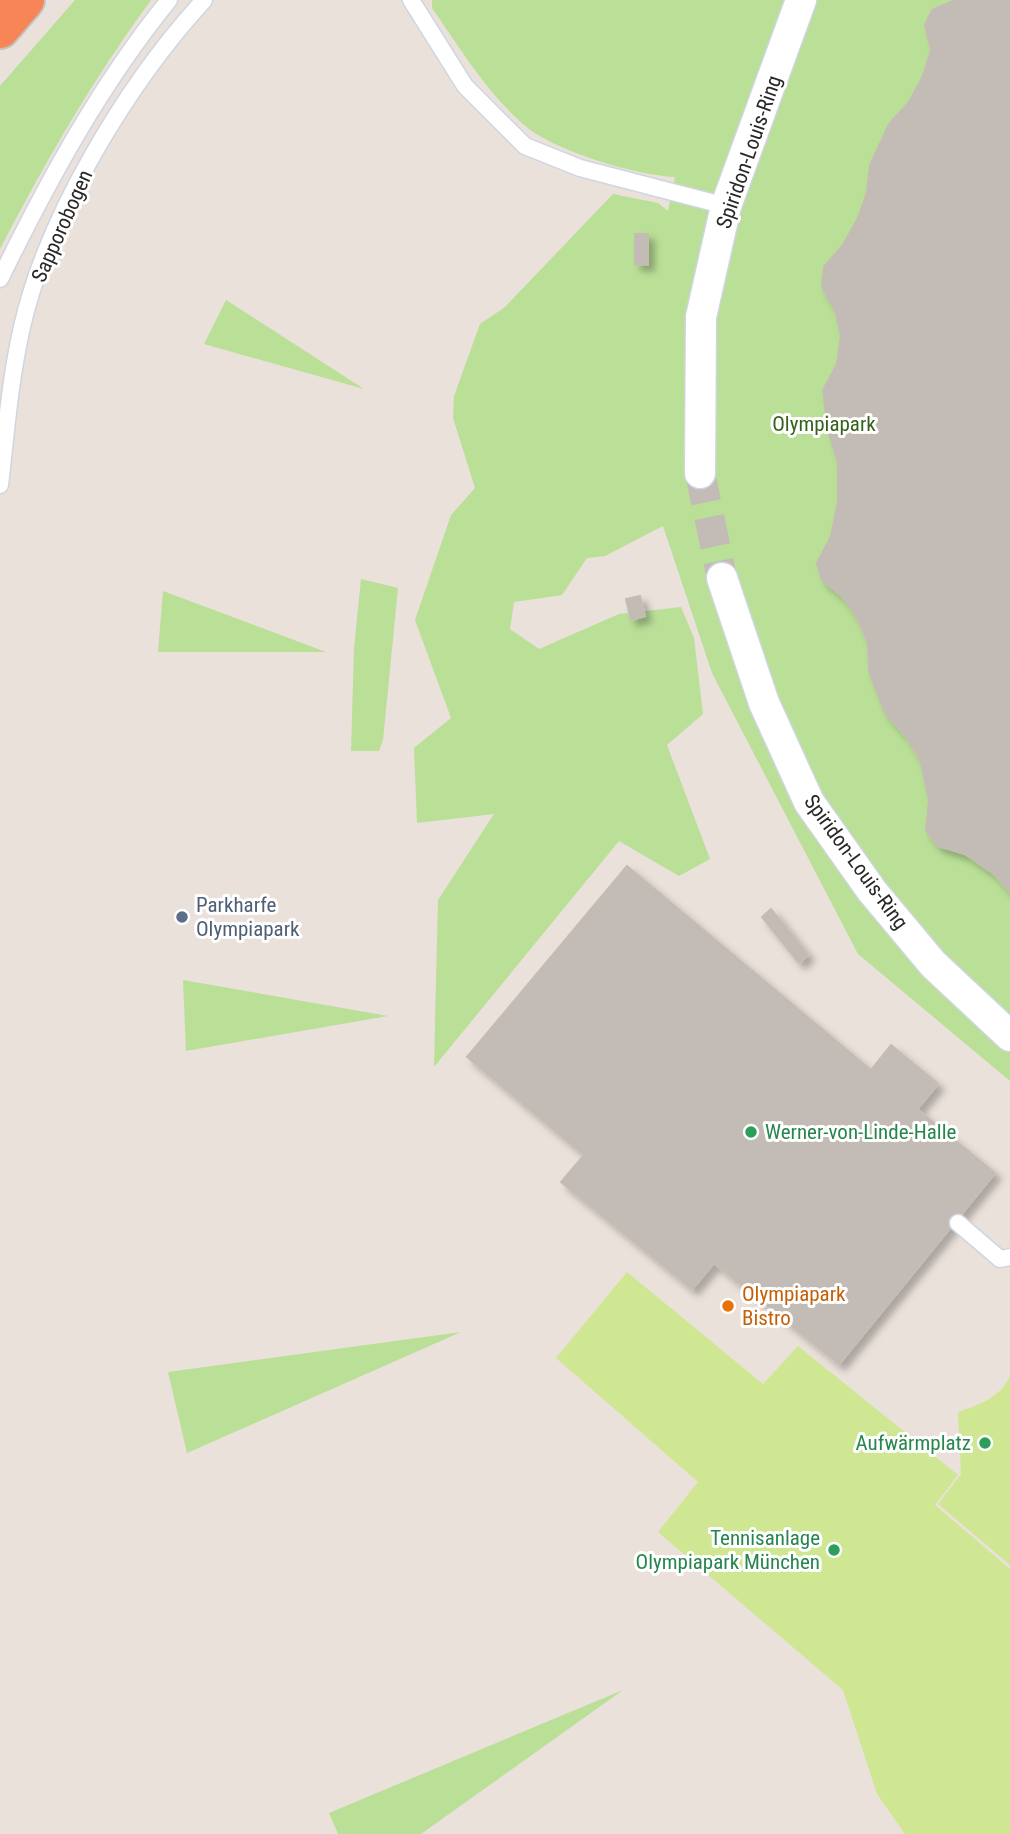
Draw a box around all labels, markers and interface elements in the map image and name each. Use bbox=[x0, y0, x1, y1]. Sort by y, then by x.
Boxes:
street label: Spiridon-Louis-Ring bbox=[712, 72, 786, 232]
street label: Sapporobogen bbox=[27, 166, 97, 286]
park label: Olympiapark bbox=[772, 412, 876, 436]
street label: Spiridon-Louis-Ring bbox=[799, 790, 913, 934]
place label: Parkharfe Olympiapark bbox=[196, 893, 300, 941]
marker: Parkharfe Olympiapark bbox=[174, 909, 190, 925]
place label: Werner-von-Linde-Halle bbox=[765, 1120, 956, 1144]
marker: Werner-von-Linde-Halle bbox=[743, 1124, 759, 1140]
place label: Olympiapark Bistro bbox=[742, 1282, 846, 1330]
marker: Olympiapark Bistro bbox=[720, 1298, 736, 1314]
place label: Aufwärmplatz bbox=[856, 1431, 971, 1455]
marker: Aufwärmplatz bbox=[977, 1435, 993, 1451]
place label: Tennisanlage Olympiapark München bbox=[636, 1526, 820, 1574]
marker: Tennisanlage Olympiapark München bbox=[826, 1542, 842, 1558]

